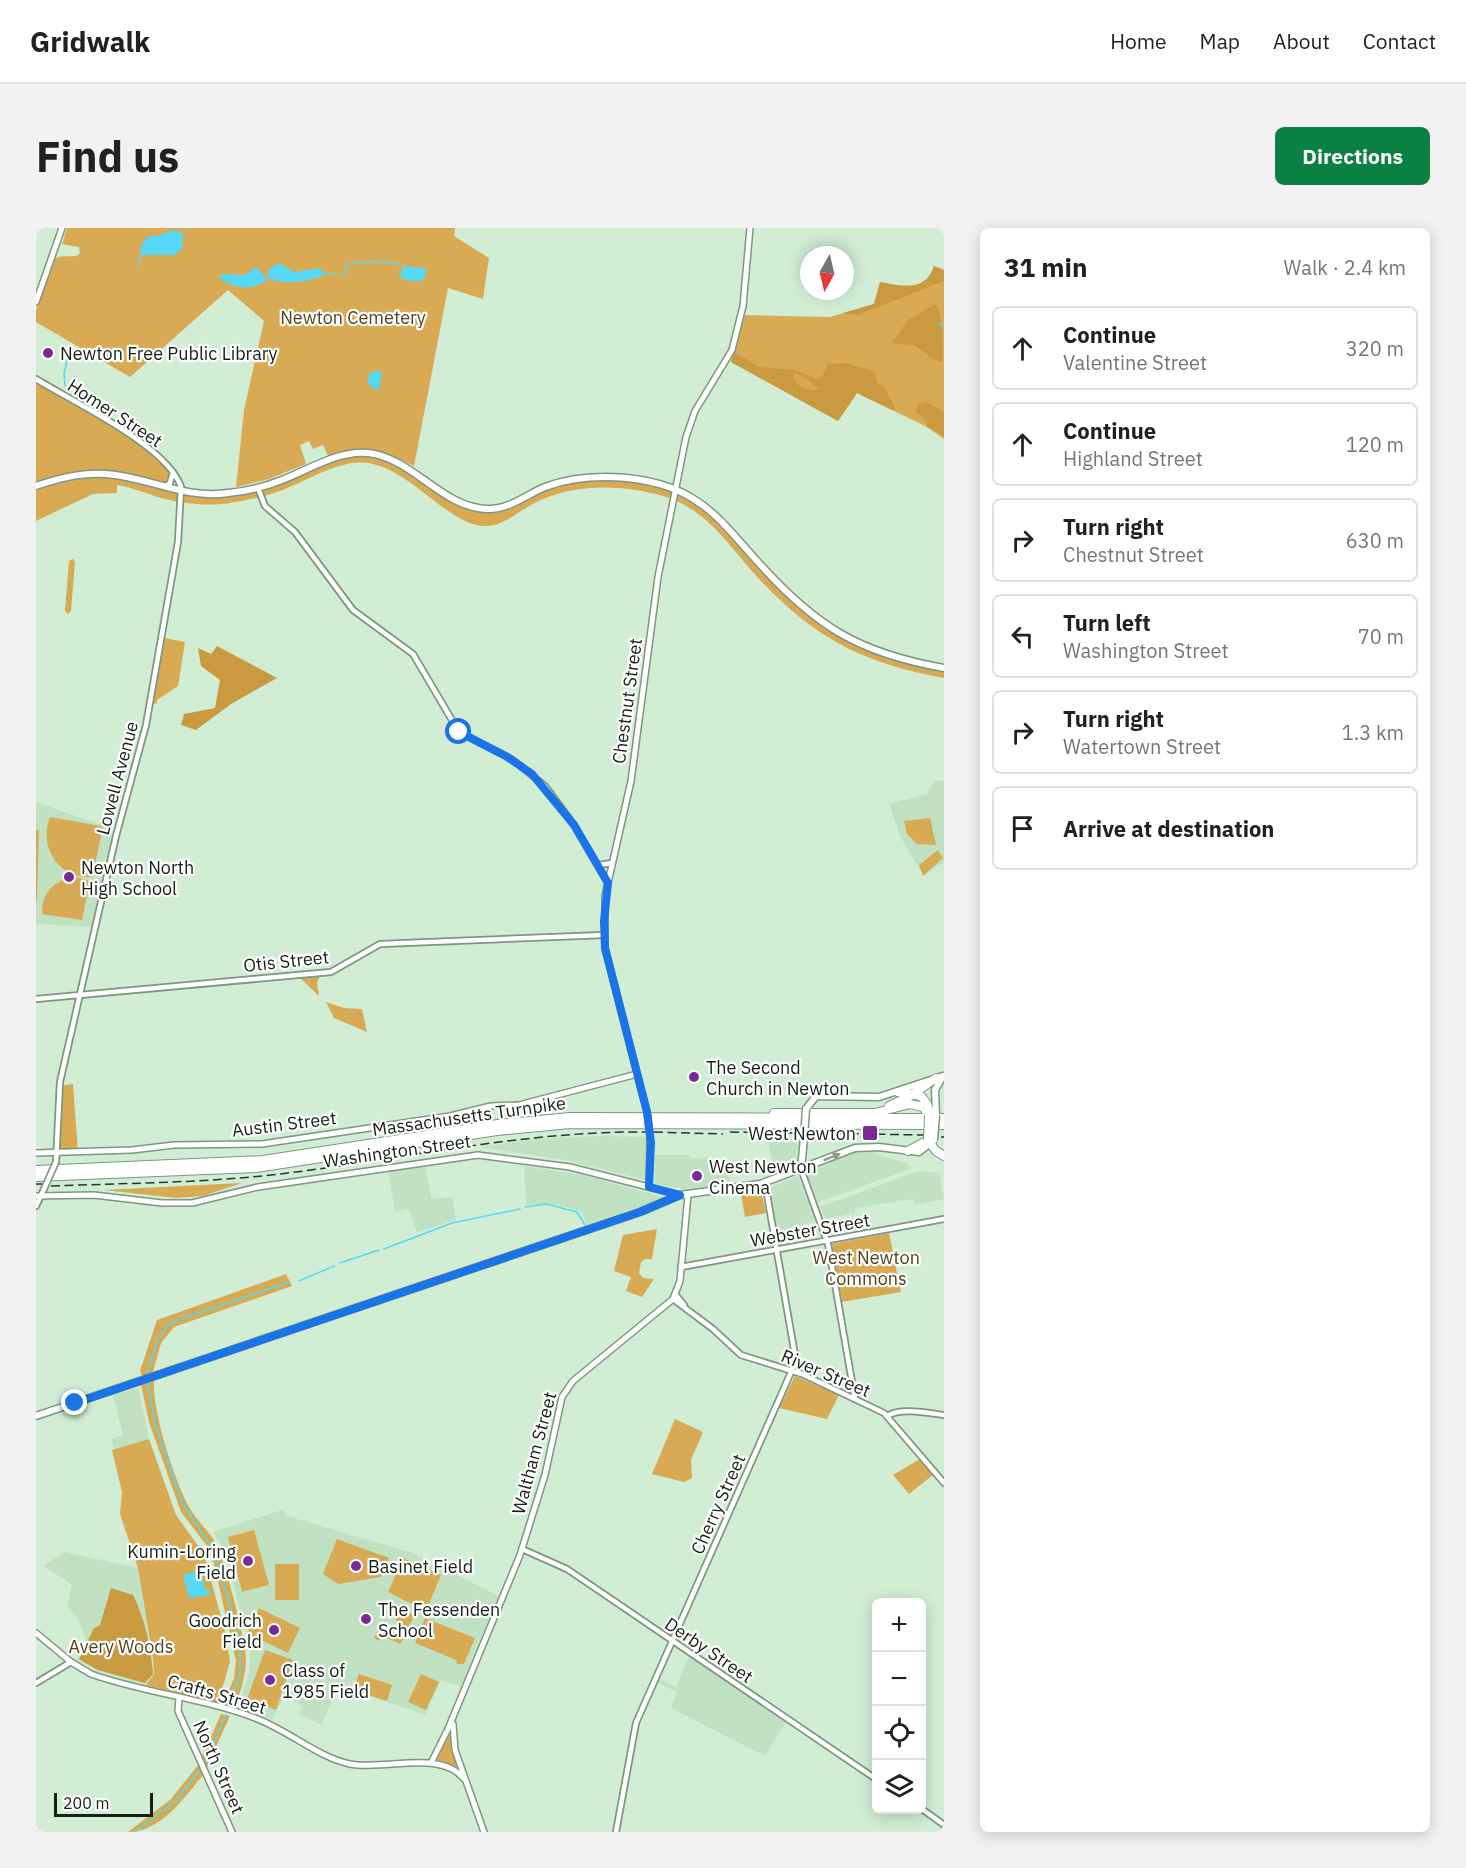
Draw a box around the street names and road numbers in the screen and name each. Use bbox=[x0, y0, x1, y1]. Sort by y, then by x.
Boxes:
street label: Homer Street bbox=[63, 374, 167, 452]
street label: Chestnut Street bbox=[607, 637, 647, 765]
street label: Lowell Avenue bbox=[91, 719, 143, 837]
street label: Otis Street bbox=[242, 945, 330, 977]
street label: Massachusetts Turnpike bbox=[371, 1091, 567, 1141]
street label: Austin Street bbox=[230, 1106, 338, 1142]
street label: Washington Street bbox=[322, 1129, 472, 1173]
street label: Webster Street bbox=[748, 1208, 872, 1252]
street label: River Street bbox=[778, 1344, 874, 1402]
street label: Waltham Street bbox=[507, 1389, 561, 1517]
street label: Cherry Street bbox=[686, 1450, 750, 1558]
street label: Derby Street bbox=[660, 1612, 758, 1688]
street label: Crafts Street bbox=[165, 1669, 269, 1719]
street label: North Street bbox=[188, 1717, 250, 1817]

